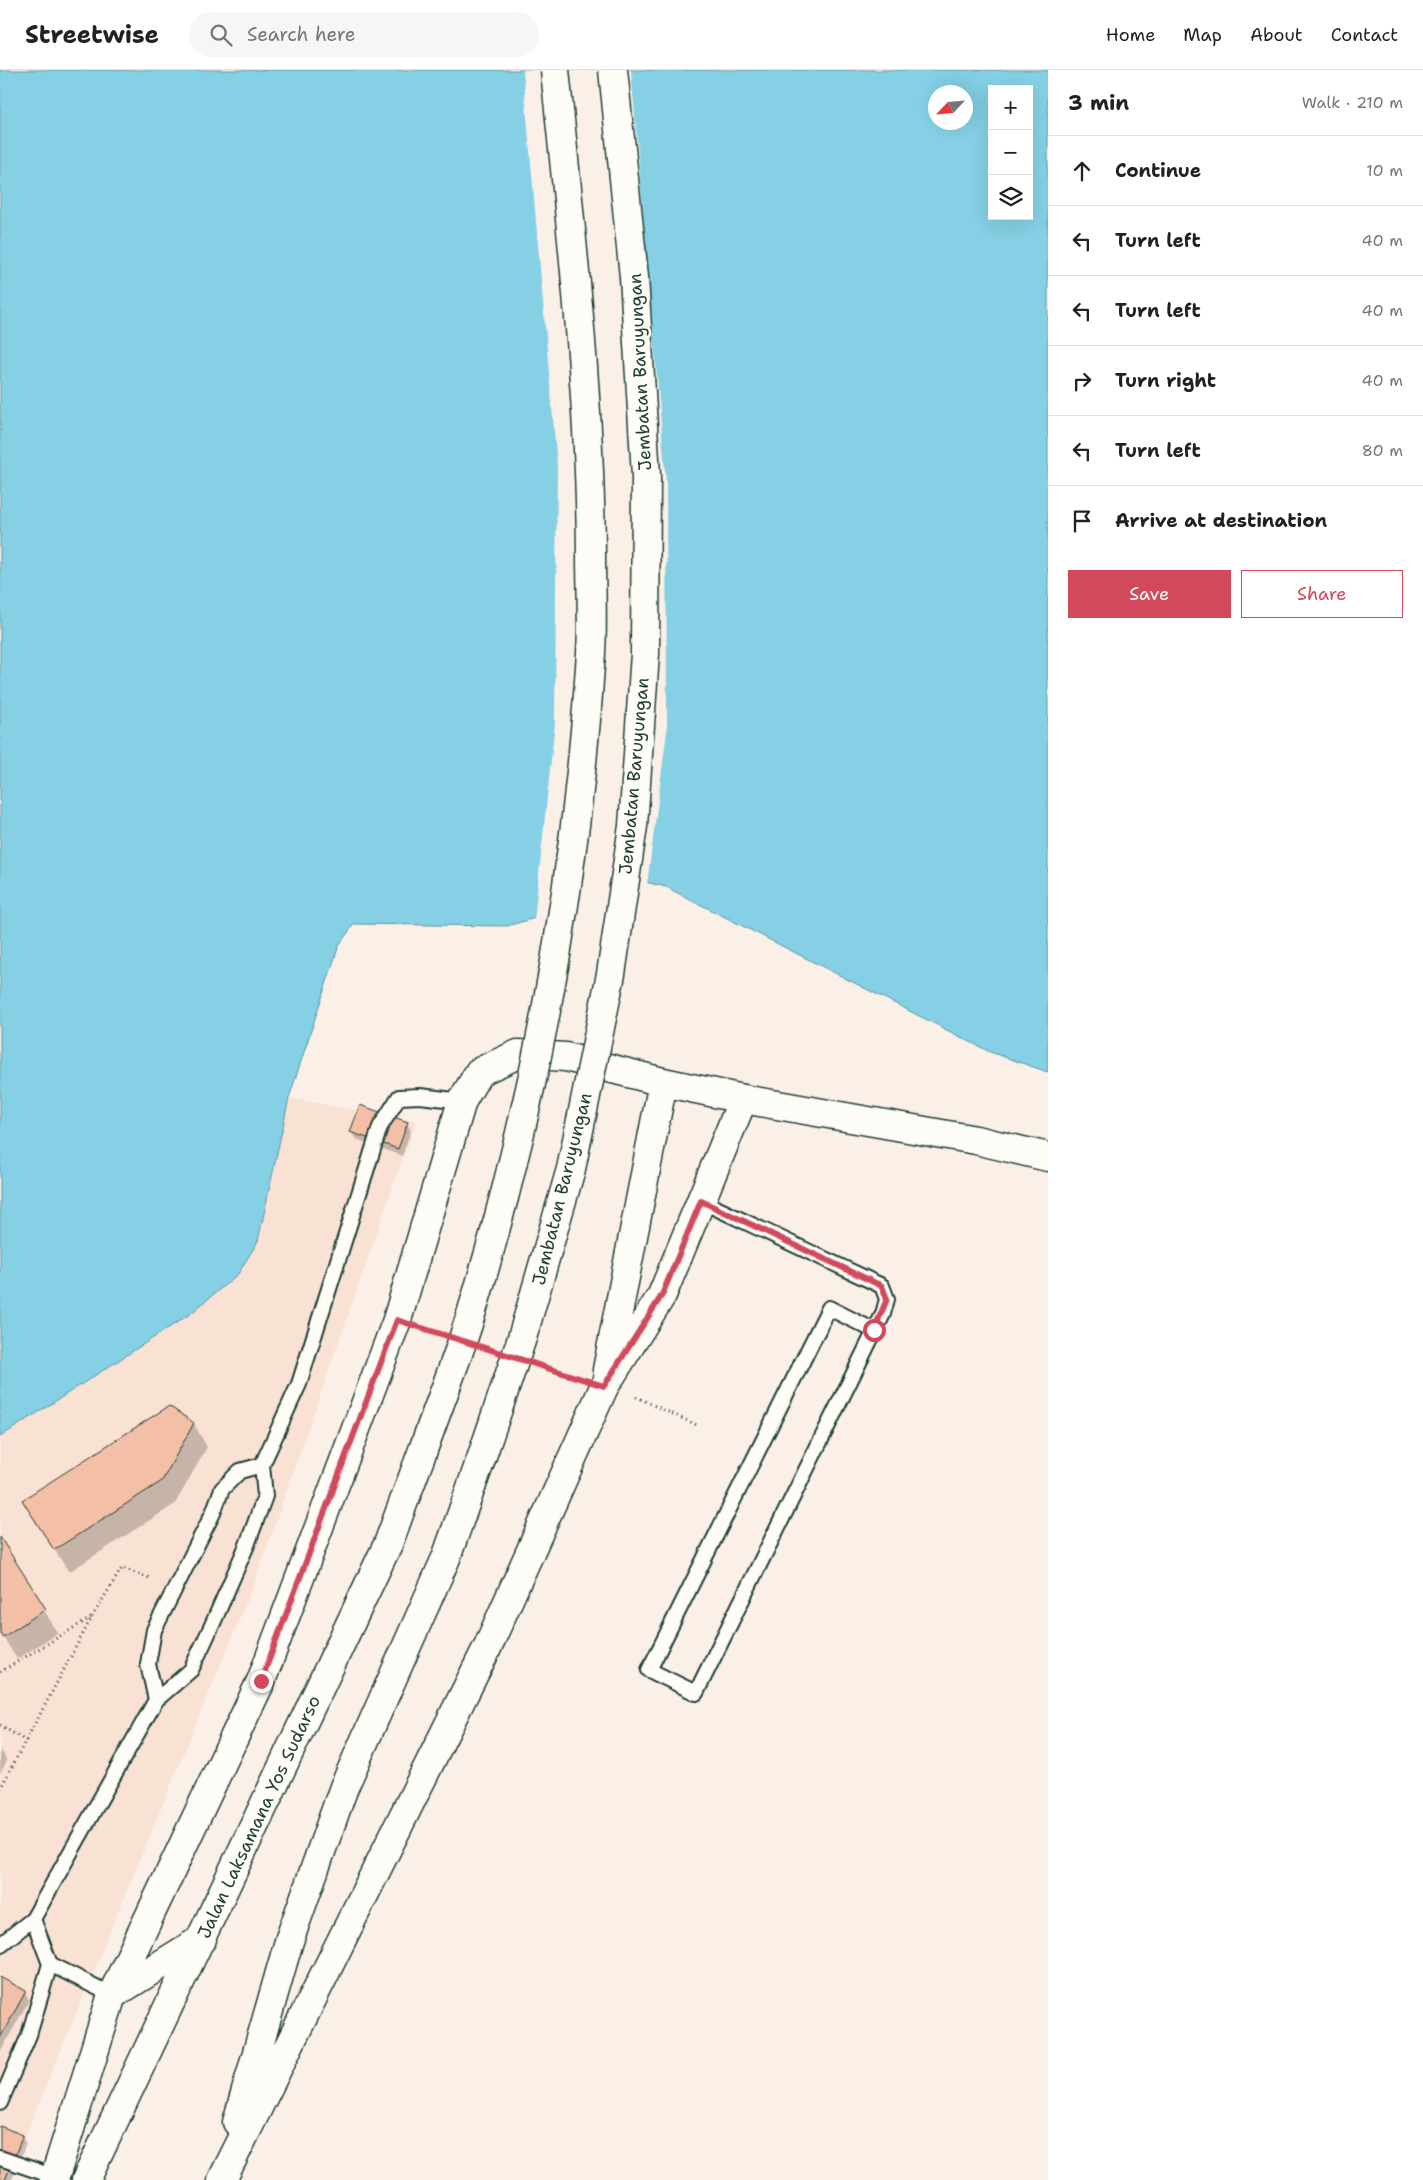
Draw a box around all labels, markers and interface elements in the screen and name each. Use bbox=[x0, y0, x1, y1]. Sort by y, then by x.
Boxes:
search box bbox=[189, 12, 539, 57]
text: Streetwise bbox=[25, 19, 159, 51]
icon: search bbox=[207, 21, 235, 49]
text: Search here bbox=[247, 22, 356, 47]
text: Home bbox=[1106, 23, 1155, 47]
text: Map bbox=[1183, 23, 1222, 47]
text: About bbox=[1250, 23, 1303, 47]
text: Contact bbox=[1331, 23, 1398, 47]
north arrow bbox=[928, 85, 973, 130]
map controls bbox=[988, 85, 1033, 220]
button: + bbox=[988, 85, 1033, 130]
text: 3 min bbox=[1068, 89, 1129, 117]
text: Walk · 210 m bbox=[1302, 92, 1403, 113]
button: − bbox=[988, 130, 1033, 175]
icon: ahead bbox=[1068, 157, 1096, 185]
text: Continue bbox=[1115, 158, 1201, 183]
text: 10 m bbox=[1366, 160, 1403, 181]
button: layers bbox=[988, 175, 1033, 220]
icon: left bbox=[1068, 227, 1096, 255]
text: Turn left bbox=[1115, 228, 1201, 253]
text: 40 m bbox=[1361, 230, 1403, 251]
street label: Jembatan Baruyungan bbox=[623, 273, 657, 471]
icon: left bbox=[1068, 297, 1096, 325]
text: Turn left bbox=[1115, 298, 1201, 323]
text: 40 m bbox=[1361, 300, 1403, 321]
icon: right bbox=[1068, 367, 1096, 395]
text: Turn right bbox=[1115, 368, 1216, 393]
text: 40 m bbox=[1361, 370, 1403, 391]
icon: left bbox=[1068, 437, 1096, 465]
text: Turn left bbox=[1115, 438, 1201, 463]
text: 80 m bbox=[1362, 440, 1403, 461]
icon: arrive bbox=[1068, 507, 1096, 535]
text: Arrive at destination bbox=[1115, 508, 1327, 533]
button: Save bbox=[1068, 570, 1231, 618]
button: Share bbox=[1241, 570, 1403, 618]
street label: Jembatan Baruyungan bbox=[613, 676, 655, 876]
street label: Jembatan Baruyungan bbox=[526, 1090, 598, 1288]
route start bbox=[863, 1319, 886, 1342]
route end bbox=[250, 1670, 273, 1693]
street label: Jalan Laksamana Yos Sudarso bbox=[192, 1692, 326, 1942]

